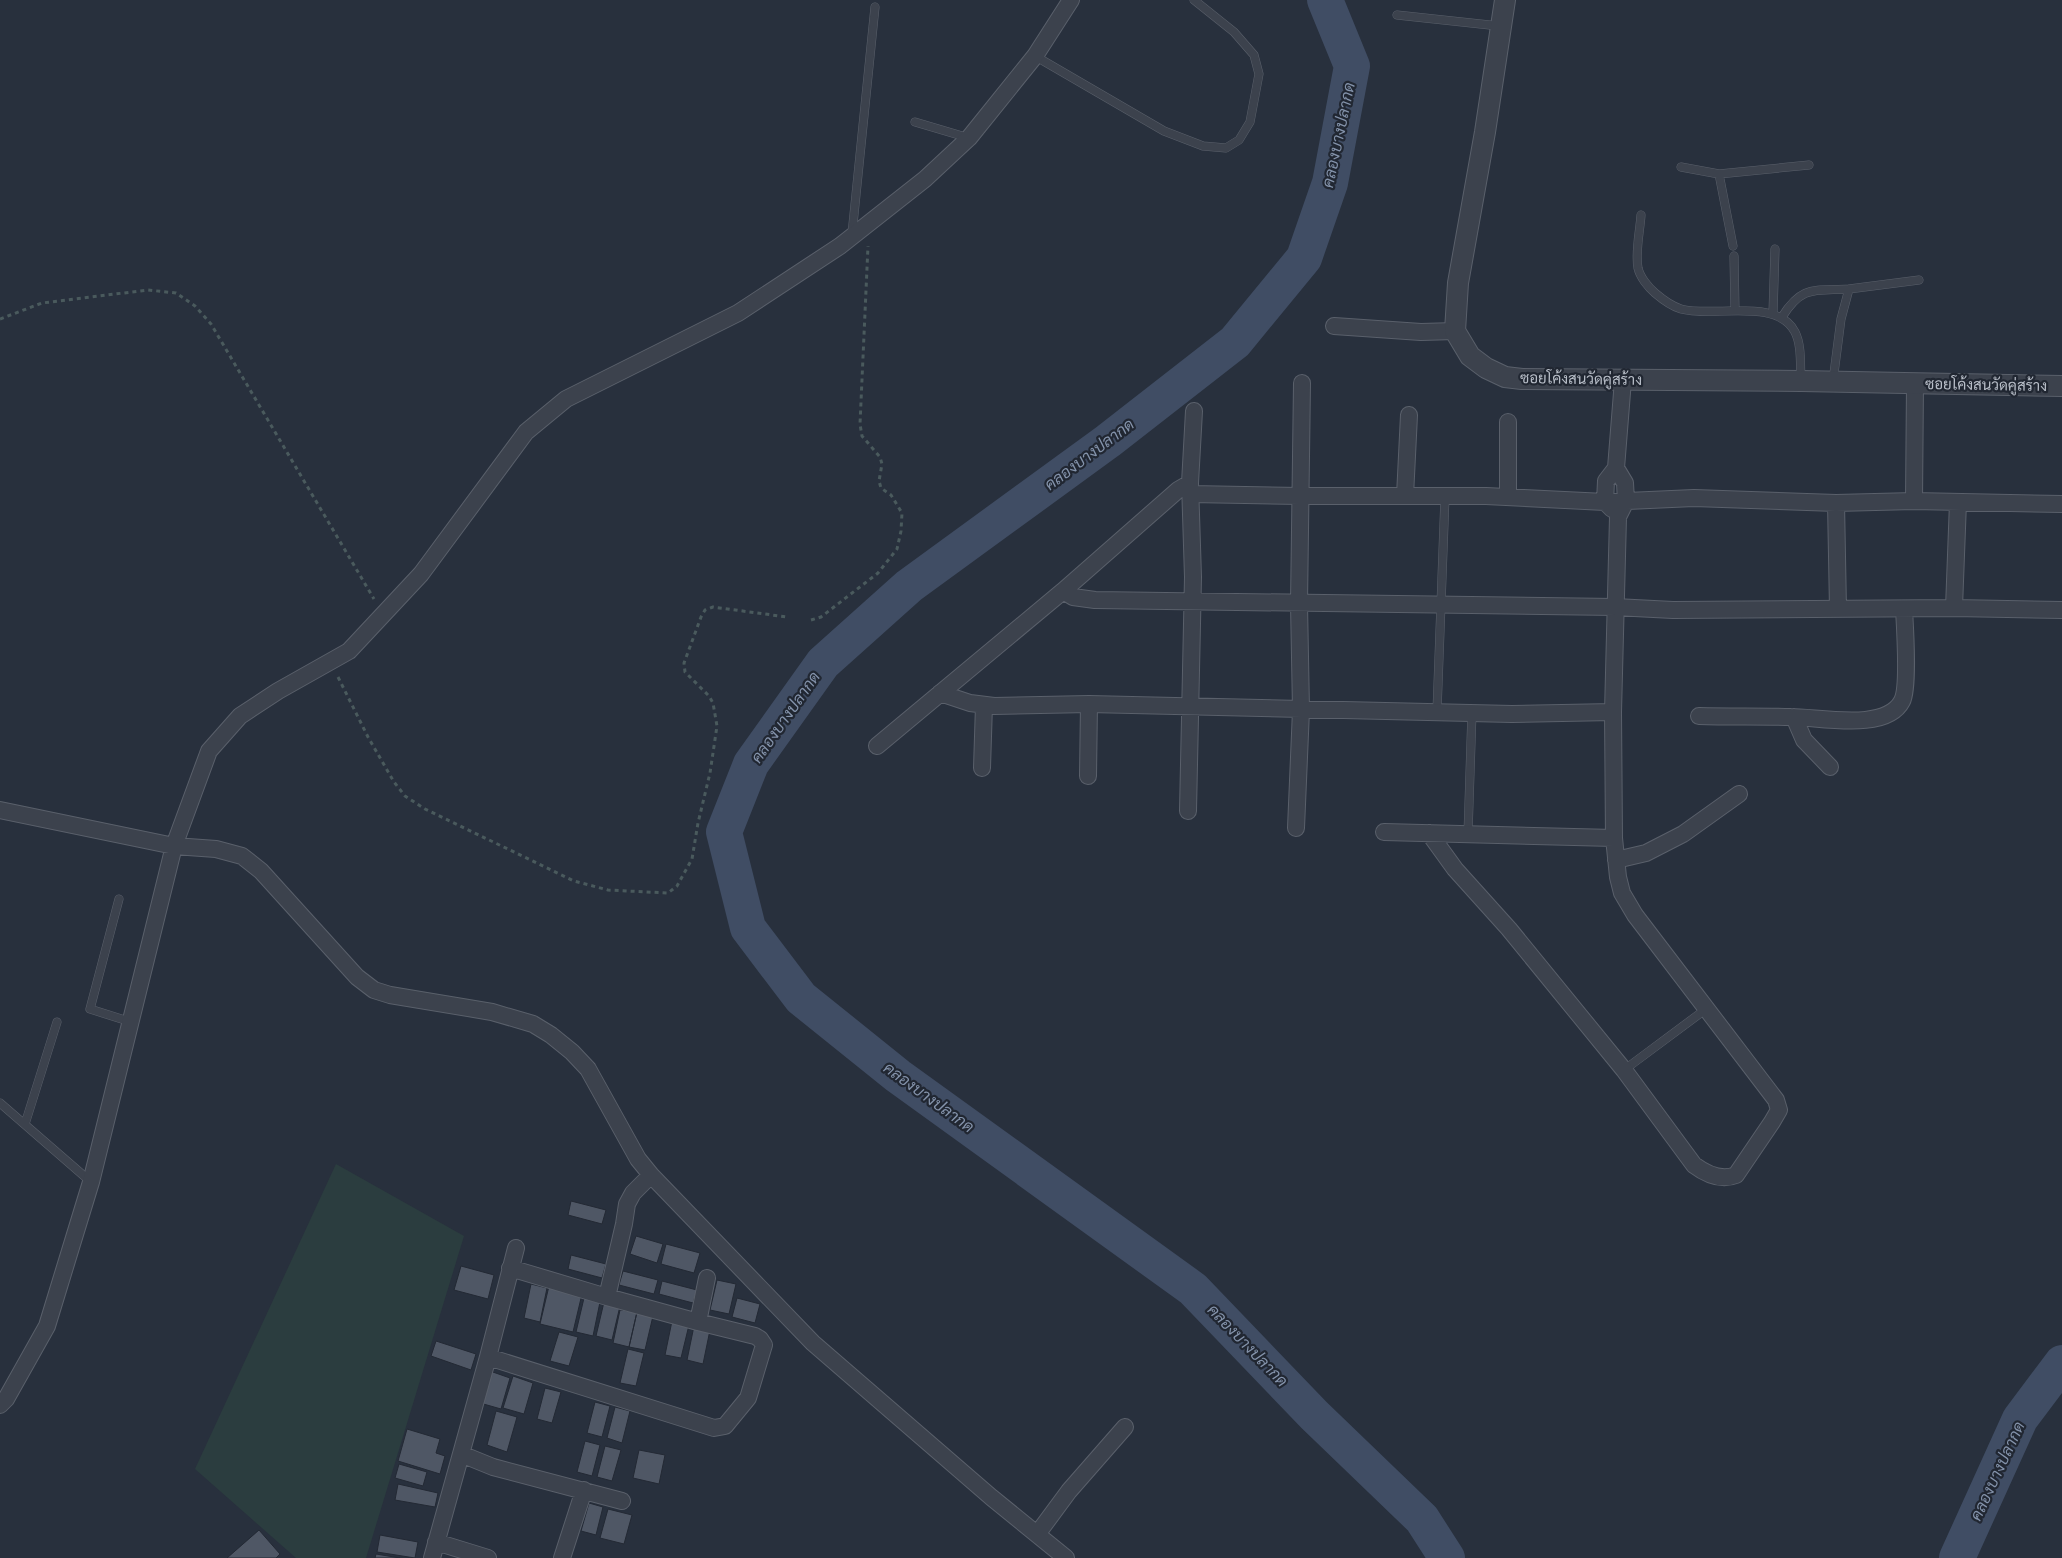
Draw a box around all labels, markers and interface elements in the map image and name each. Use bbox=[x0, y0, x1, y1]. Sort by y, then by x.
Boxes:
water label: คลองบางปลากด bbox=[1319, 81, 1360, 190]
street label: ซอยโค้งสนวัดคู่สร้าง bbox=[1520, 368, 1642, 390]
street label: ซอยโค้งสนวัดคู่สร้าง bbox=[1925, 374, 2047, 396]
water label: คลองบางปลากด bbox=[1041, 415, 1138, 495]
water label: คลองบางปลากด bbox=[748, 669, 825, 767]
water label: คลองบางปลากด bbox=[879, 1059, 977, 1137]
water label: คลองบางปลากด bbox=[1203, 1301, 1291, 1391]
water label: คลองบางปลากด bbox=[1967, 1419, 2030, 1524]

